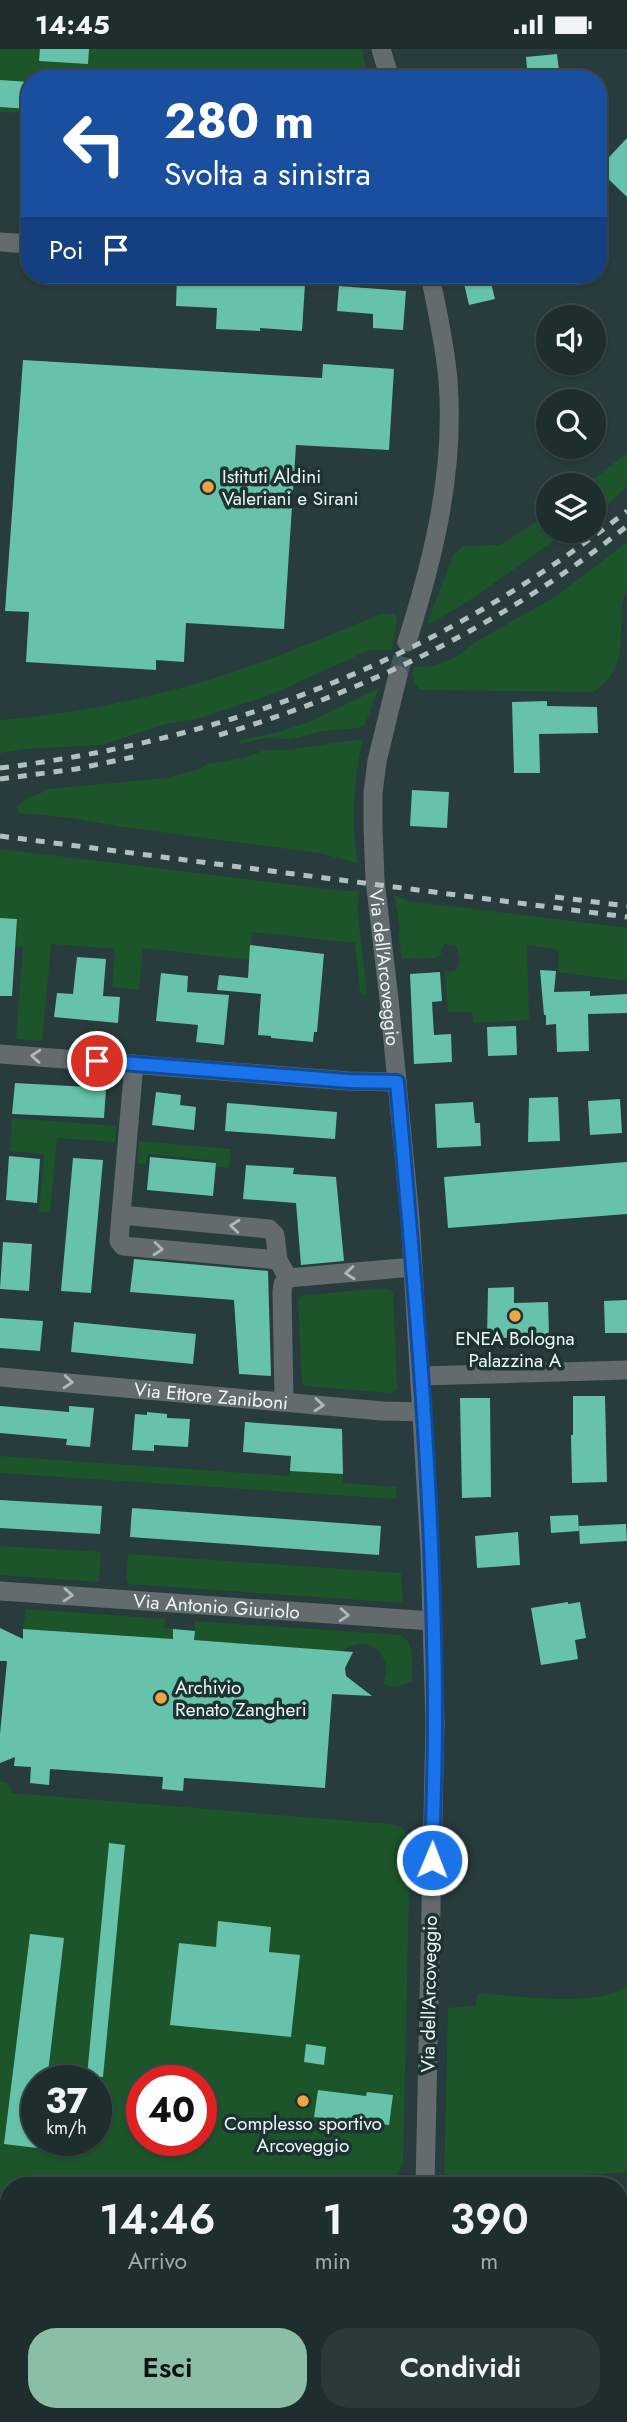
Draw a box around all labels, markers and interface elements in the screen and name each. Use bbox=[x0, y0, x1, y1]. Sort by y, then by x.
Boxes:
text: 14:45 bbox=[35, 6, 110, 44]
text: 280 m bbox=[164, 86, 314, 156]
icon: left bbox=[49, 98, 140, 189]
text: Svolta a sinistra bbox=[164, 151, 371, 197]
text: Poi bbox=[49, 231, 83, 269]
icon: arrive bbox=[97, 231, 135, 269]
map controls bbox=[536, 305, 606, 543]
button: sound bbox=[536, 305, 606, 375]
button: search bbox=[536, 389, 606, 459]
place label: Istituti Aldini Valeriani e Sirani bbox=[222, 463, 359, 512]
button: layers bbox=[536, 473, 606, 543]
marker: Istituti Aldini Valeriani e Sirani bbox=[200, 479, 216, 495]
street label: Via dell'Arcoveggio bbox=[363, 888, 407, 1047]
pin bbox=[67, 1031, 127, 1091]
icon: arrive bbox=[78, 1042, 116, 1080]
one-way arrow bbox=[30, 1049, 41, 1064]
one-way arrow bbox=[229, 1219, 240, 1234]
one-way arrow bbox=[153, 1241, 164, 1256]
one-way arrow bbox=[345, 1265, 356, 1280]
marker: ENEA Bologna Palazzina A bbox=[507, 1308, 523, 1324]
place label: ENEA Bologna Palazzina A bbox=[455, 1325, 575, 1374]
one-way arrow bbox=[63, 1374, 74, 1389]
street label: Via Ettore Zaniboni bbox=[133, 1375, 289, 1416]
one-way arrow bbox=[314, 1397, 325, 1412]
one-way arrow bbox=[63, 1587, 74, 1602]
street label: Via Antonio Giuriolo bbox=[132, 1587, 301, 1625]
one-way arrow bbox=[339, 1607, 350, 1622]
place label: Archivio Renato Zangheri bbox=[175, 1674, 307, 1723]
marker: Archivio Renato Zangheri bbox=[153, 1690, 169, 1706]
position arrow bbox=[395, 1823, 469, 1897]
street label: Via dell'Arcoveggio bbox=[414, 1915, 444, 2073]
speed limit sign: 40 bbox=[126, 2065, 217, 2156]
text: 37 bbox=[45, 2076, 88, 2126]
marker: Complesso sportivo Arcoveggio bbox=[295, 2093, 311, 2109]
place label: Complesso sportivo Arcoveggio bbox=[224, 2110, 382, 2159]
text: km/h bbox=[46, 2115, 87, 2141]
text: 14:46 bbox=[99, 2189, 216, 2250]
text: 1 bbox=[322, 2189, 343, 2250]
text: 390 bbox=[450, 2189, 529, 2250]
text: Arrivo bbox=[128, 2244, 187, 2278]
text: min bbox=[315, 2244, 351, 2278]
text: m bbox=[480, 2244, 498, 2278]
button: Esci bbox=[28, 2328, 307, 2408]
button: Condividi bbox=[321, 2328, 600, 2408]

